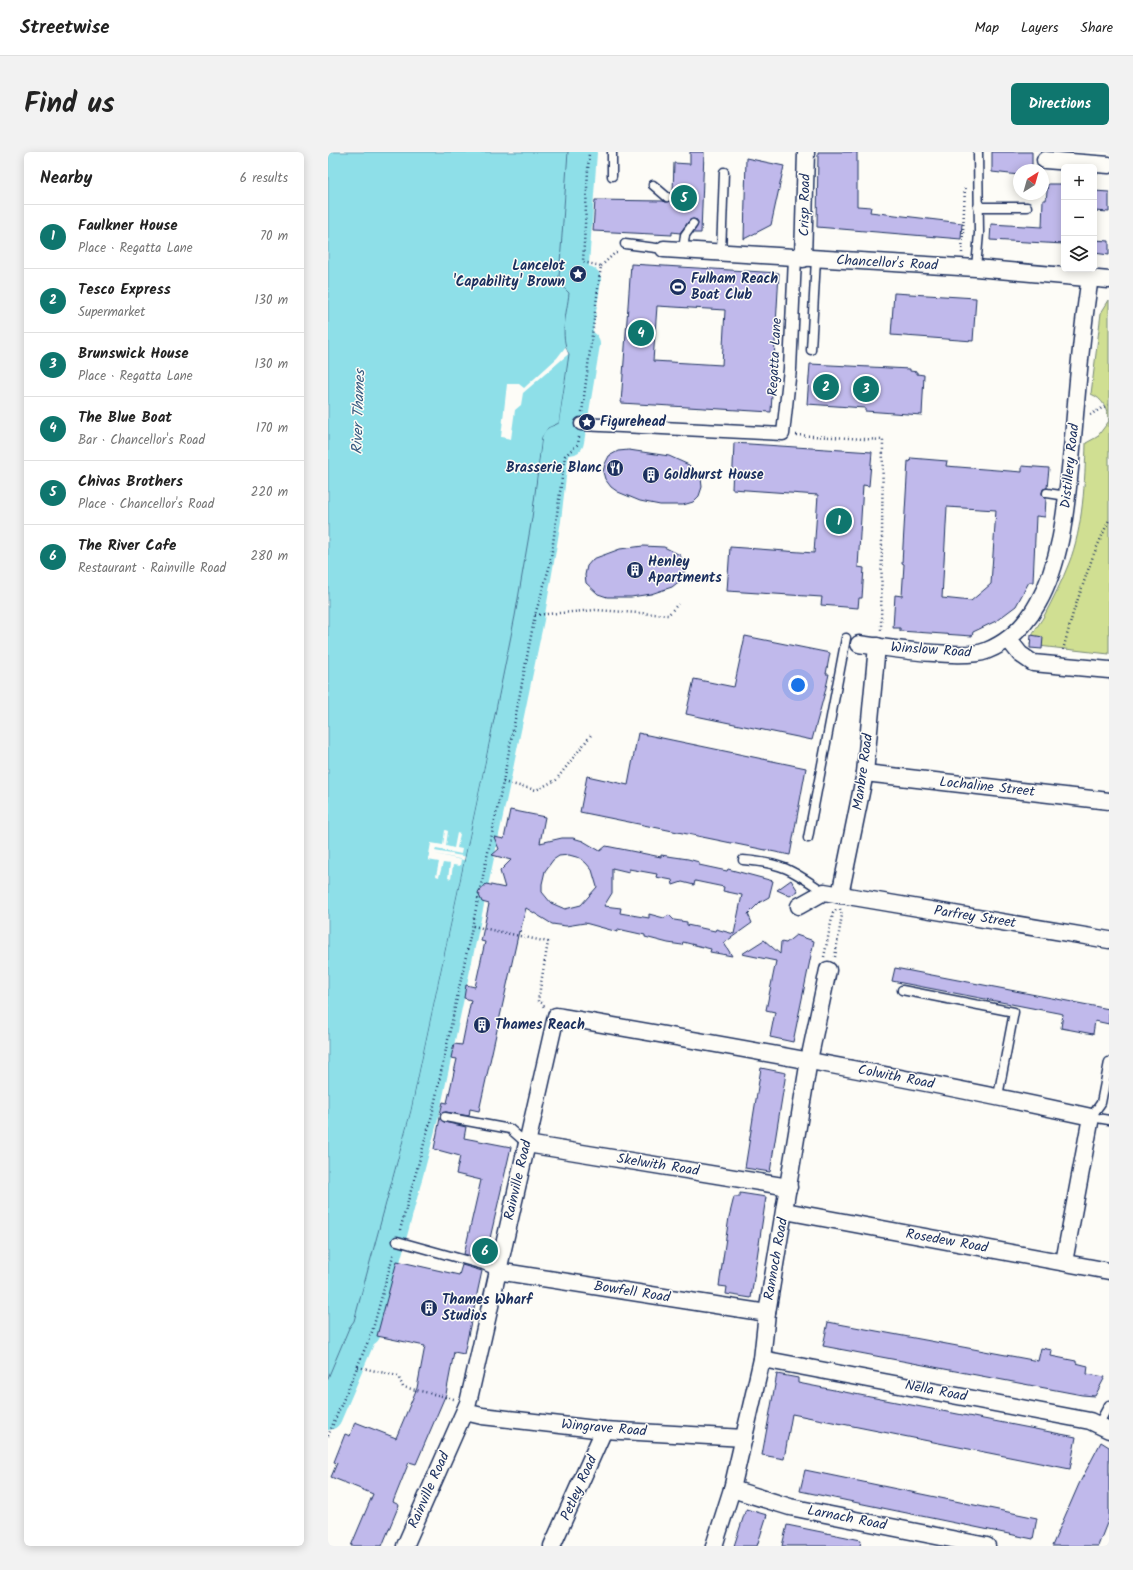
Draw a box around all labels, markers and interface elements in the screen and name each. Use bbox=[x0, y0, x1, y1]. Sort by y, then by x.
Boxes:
text: Streetwise bbox=[20, 13, 110, 43]
text: Map bbox=[975, 17, 999, 39]
text: Layers bbox=[1021, 17, 1059, 39]
text: Share bbox=[1081, 17, 1113, 39]
text: Find us bbox=[24, 82, 115, 127]
button: Directions bbox=[1011, 83, 1109, 125]
north arrow bbox=[1013, 164, 1049, 200]
map controls bbox=[1061, 164, 1097, 272]
button: + bbox=[1061, 164, 1097, 200]
text: Nearby bbox=[40, 165, 92, 192]
text: 6 results bbox=[240, 168, 288, 189]
street label: Crisp Road bbox=[793, 172, 817, 237]
pin: 5 bbox=[671, 183, 697, 213]
button: − bbox=[1061, 200, 1097, 236]
text: Faulkner House bbox=[78, 214, 178, 238]
text: 1 bbox=[51, 226, 55, 247]
text: 70 m bbox=[260, 226, 288, 247]
button: layers bbox=[1061, 236, 1097, 272]
text: Place · Regatta Lane bbox=[78, 238, 193, 259]
street label: Chancellor's Road bbox=[836, 249, 939, 277]
place label: Lancelot 'Capability' Brown bbox=[453, 255, 566, 293]
place icon: Lancelot 'Capability' Brown bbox=[568, 264, 588, 284]
place label: Fulham Reach Boat Club bbox=[691, 268, 778, 306]
sports icon: Fulham Reach Boat Club bbox=[668, 277, 688, 297]
text: Tesco Express bbox=[78, 278, 171, 302]
text: 2 bbox=[49, 290, 57, 311]
text: 130 m bbox=[254, 290, 288, 311]
text: Supermarket bbox=[78, 302, 145, 323]
street label: Regatta Lane bbox=[762, 316, 788, 397]
pin: 4 bbox=[628, 318, 654, 348]
text: Brunswick House bbox=[78, 342, 189, 366]
text: 3 bbox=[49, 354, 57, 375]
text: 130 m bbox=[254, 354, 288, 375]
text: Place · Regatta Lane bbox=[78, 366, 193, 387]
water label: River Thames bbox=[346, 368, 373, 455]
pin: 2 bbox=[813, 372, 839, 402]
pin: 3 bbox=[853, 374, 879, 404]
text: The Blue Boat bbox=[78, 406, 172, 430]
place label: Figurehead bbox=[600, 411, 667, 433]
place icon: Figurehead bbox=[577, 412, 597, 432]
text: 4 bbox=[49, 418, 57, 439]
text: 170 m bbox=[256, 418, 288, 439]
street label: Distillery Road bbox=[1055, 422, 1085, 509]
text: Bar · Chancellor's Road bbox=[78, 430, 205, 451]
place label: Brasserie Blanc bbox=[506, 457, 602, 479]
restaurant icon: Brasserie Blanc bbox=[605, 458, 625, 478]
place label: Goldhurst House bbox=[664, 464, 764, 486]
building icon: Goldhurst House bbox=[641, 465, 661, 485]
text: Chivas Brothers bbox=[78, 470, 183, 494]
text: 5 bbox=[50, 482, 56, 503]
text: 220 m bbox=[251, 482, 288, 503]
text: Place · Chancellor's Road bbox=[78, 494, 214, 515]
pin: 1 bbox=[826, 506, 852, 536]
text: The River Cafe bbox=[78, 534, 176, 558]
text: 6 bbox=[49, 546, 57, 567]
text: 280 m bbox=[251, 546, 288, 567]
place label: Henley Apartments bbox=[648, 551, 722, 589]
text: Restaurant · Rainville Road bbox=[78, 558, 226, 579]
building icon: Henley Apartments bbox=[625, 560, 645, 580]
street label: Winslow Road bbox=[890, 636, 973, 664]
your location bbox=[788, 675, 808, 695]
street label: Manbre Road bbox=[847, 731, 879, 812]
street label: Lochaline Street bbox=[938, 771, 1036, 803]
street label: Parfrey Street bbox=[932, 900, 1018, 934]
place label: Thames Reach bbox=[495, 1014, 585, 1036]
building icon: Thames Reach bbox=[472, 1015, 492, 1035]
street label: Colwith Road bbox=[856, 1059, 937, 1095]
street label: Rainville Road bbox=[498, 1137, 538, 1222]
street label: Skelwith Road bbox=[615, 1148, 702, 1183]
street label: Rannoch Road bbox=[758, 1215, 794, 1302]
street label: Rosedew Road bbox=[904, 1223, 991, 1259]
pin: 6 bbox=[472, 1236, 498, 1266]
street label: Bowfell Road bbox=[592, 1275, 673, 1309]
place label: Thames Wharf Studios bbox=[442, 1289, 534, 1327]
building icon: Thames Wharf Studios bbox=[419, 1298, 439, 1318]
street label: Nella Road bbox=[903, 1374, 970, 1408]
street label: Wingrave Road bbox=[560, 1413, 649, 1443]
street label: Rainville Road bbox=[402, 1447, 456, 1532]
street label: Petley Road bbox=[555, 1451, 604, 1524]
street label: Larnach Road bbox=[805, 1500, 889, 1537]

